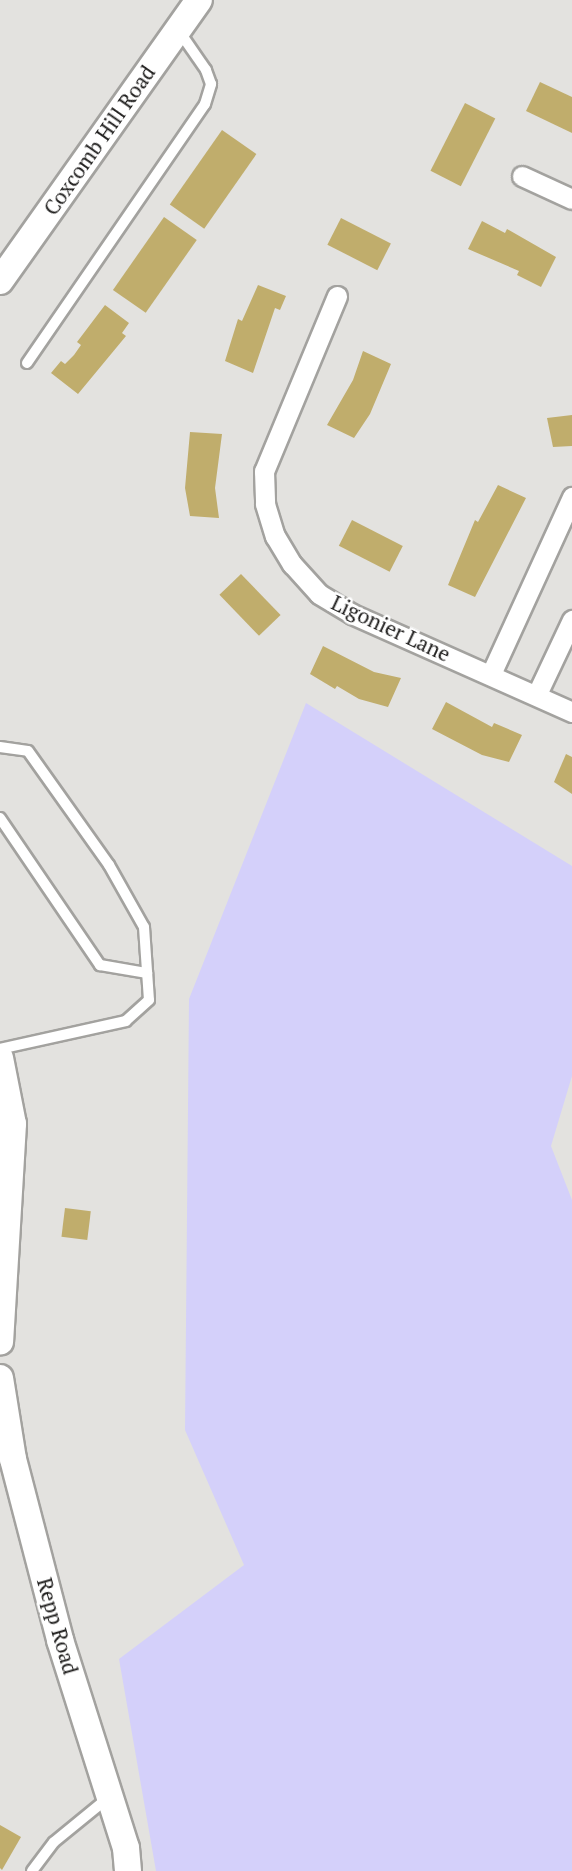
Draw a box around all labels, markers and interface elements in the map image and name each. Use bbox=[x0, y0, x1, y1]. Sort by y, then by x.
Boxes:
street label: Coxcomb Hill Road bbox=[38, 60, 160, 220]
street label: Ligonier Lane bbox=[328, 589, 454, 667]
street label: Repp Road bbox=[32, 1575, 84, 1677]

